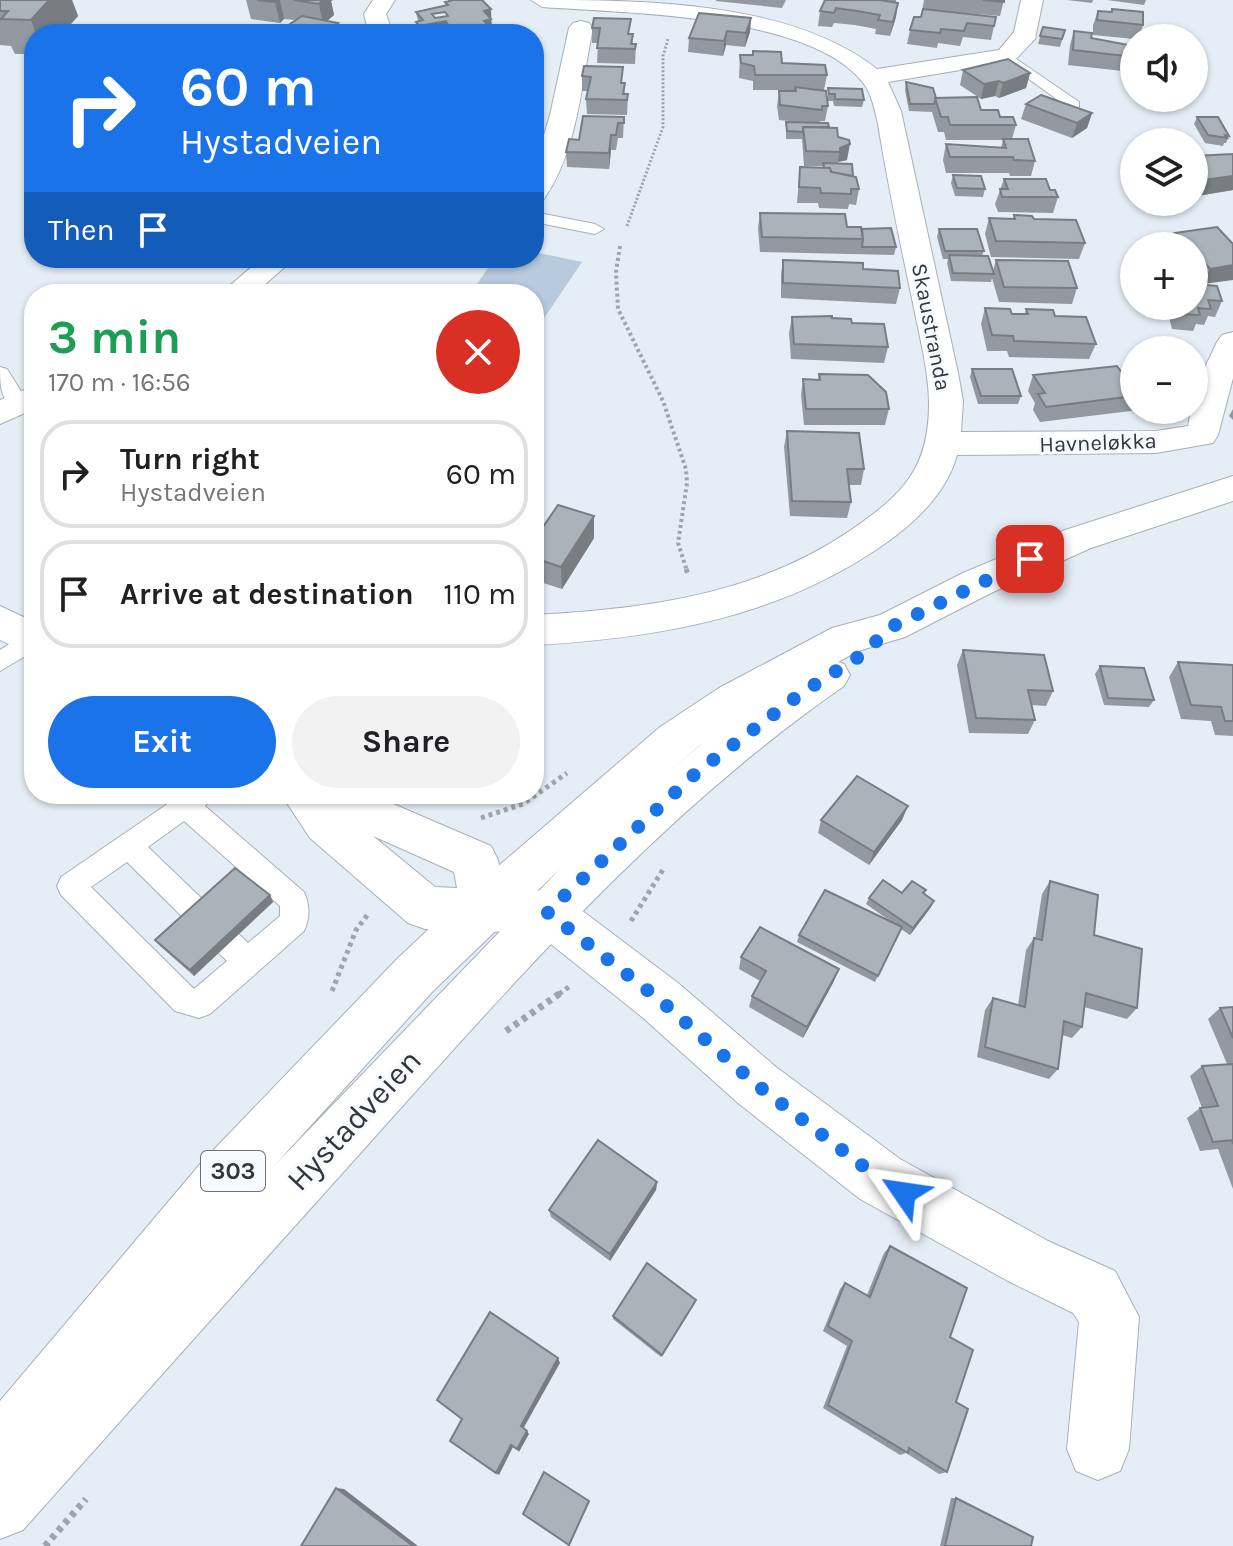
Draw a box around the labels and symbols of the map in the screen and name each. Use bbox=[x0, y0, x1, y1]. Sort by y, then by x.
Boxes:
street label: Skaustranda bbox=[906, 261, 956, 393]
street label: Havneløkka bbox=[1039, 428, 1157, 458]
pin bbox=[996, 525, 1064, 593]
street label: Hystadveien bbox=[279, 1042, 429, 1198]
road number: 303 bbox=[201, 1151, 265, 1191]
position arrow bbox=[862, 1151, 946, 1235]

